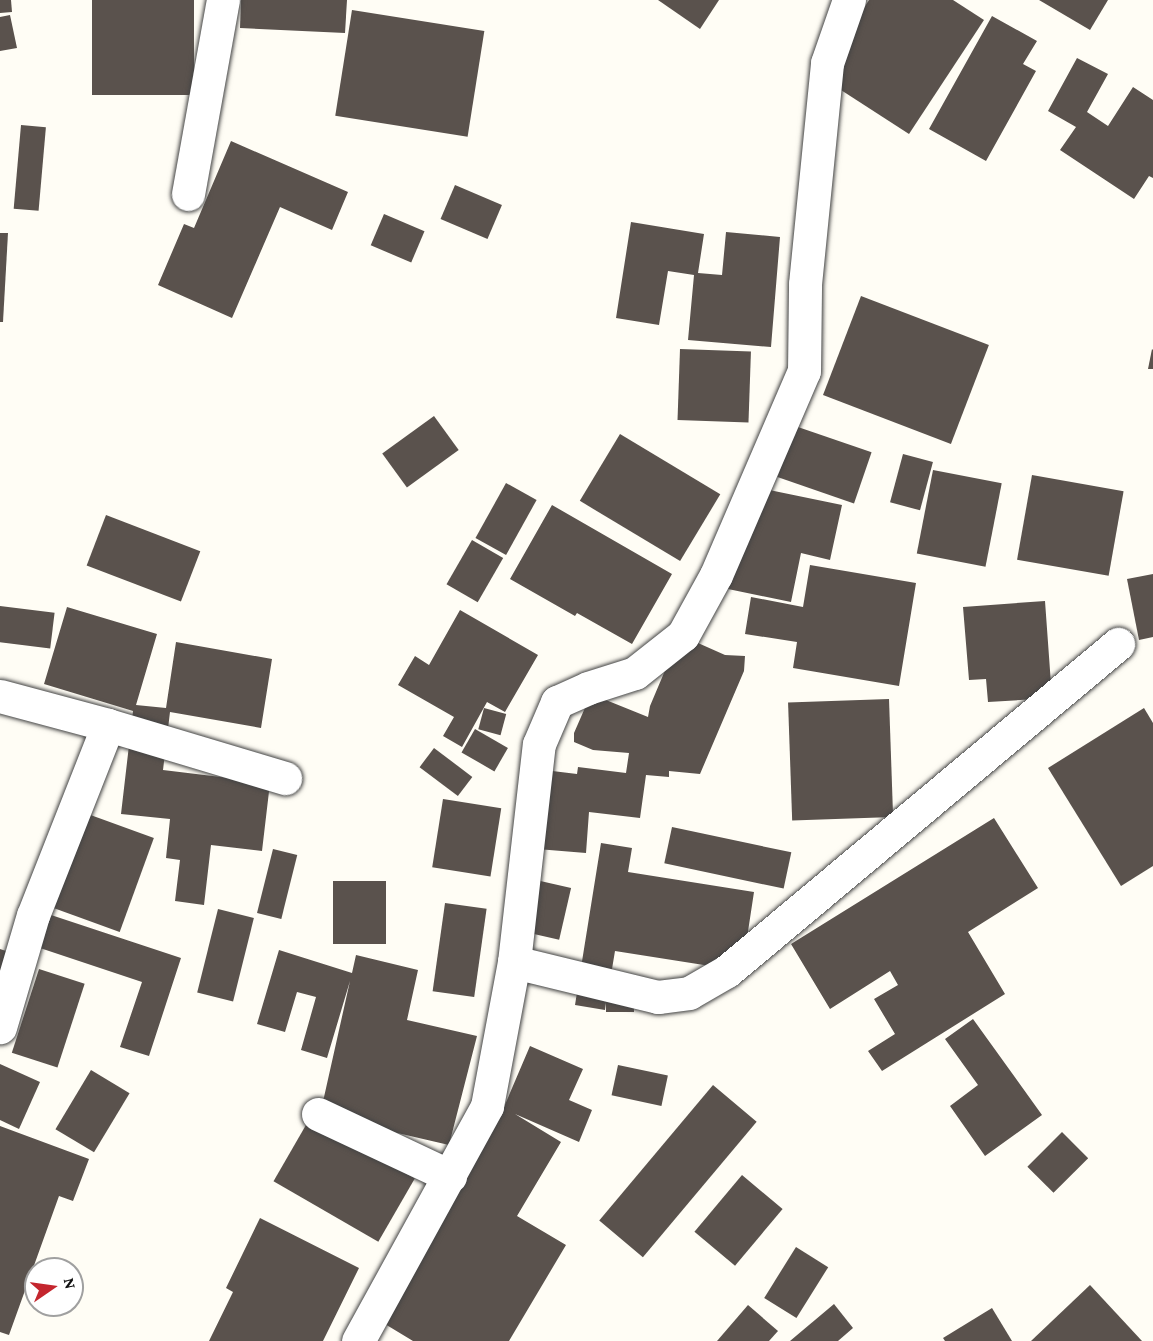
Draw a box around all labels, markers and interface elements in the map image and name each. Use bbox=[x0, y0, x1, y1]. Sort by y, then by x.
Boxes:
north arrow bbox=[24, 1257, 84, 1317]
text: N bbox=[61, 1276, 80, 1291]

